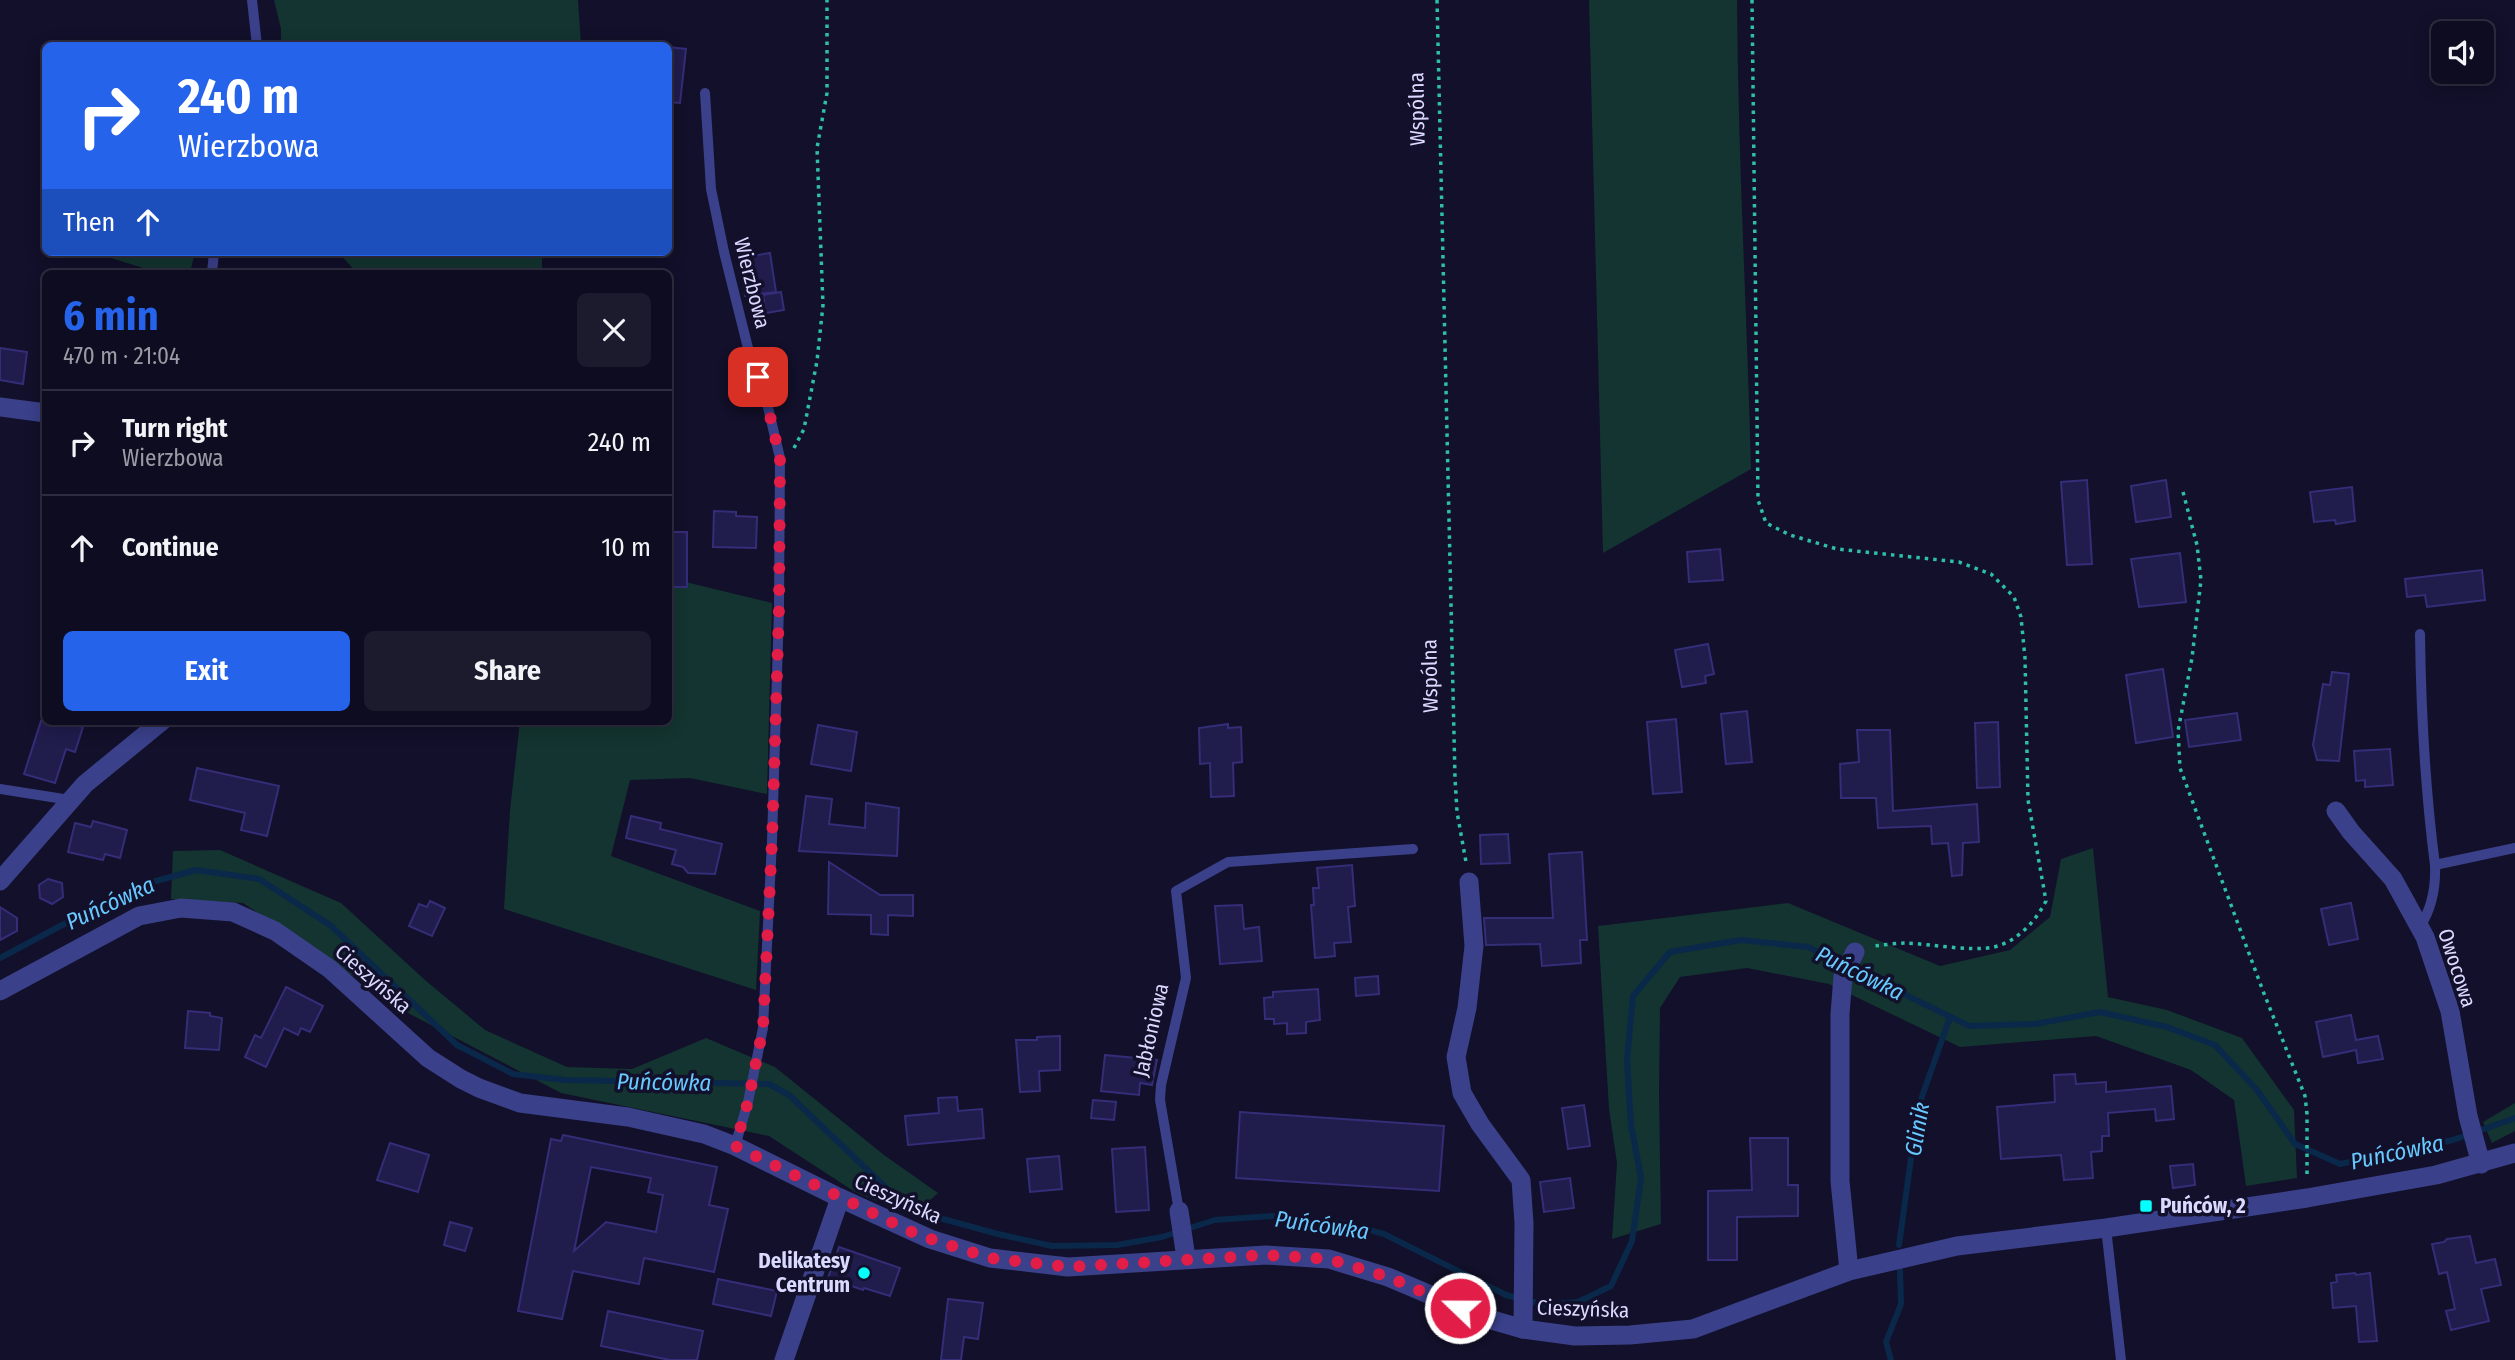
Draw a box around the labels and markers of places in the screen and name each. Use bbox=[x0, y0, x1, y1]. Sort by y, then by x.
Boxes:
pin bbox=[728, 347, 788, 407]
place label: Puńców, 2 bbox=[2160, 1193, 2246, 1219]
marker: Puńców, 2 bbox=[2138, 1198, 2154, 1214]
place label: Delikatesy Centrum bbox=[758, 1248, 851, 1298]
marker: Delikatesy Centrum bbox=[856, 1265, 872, 1281]

